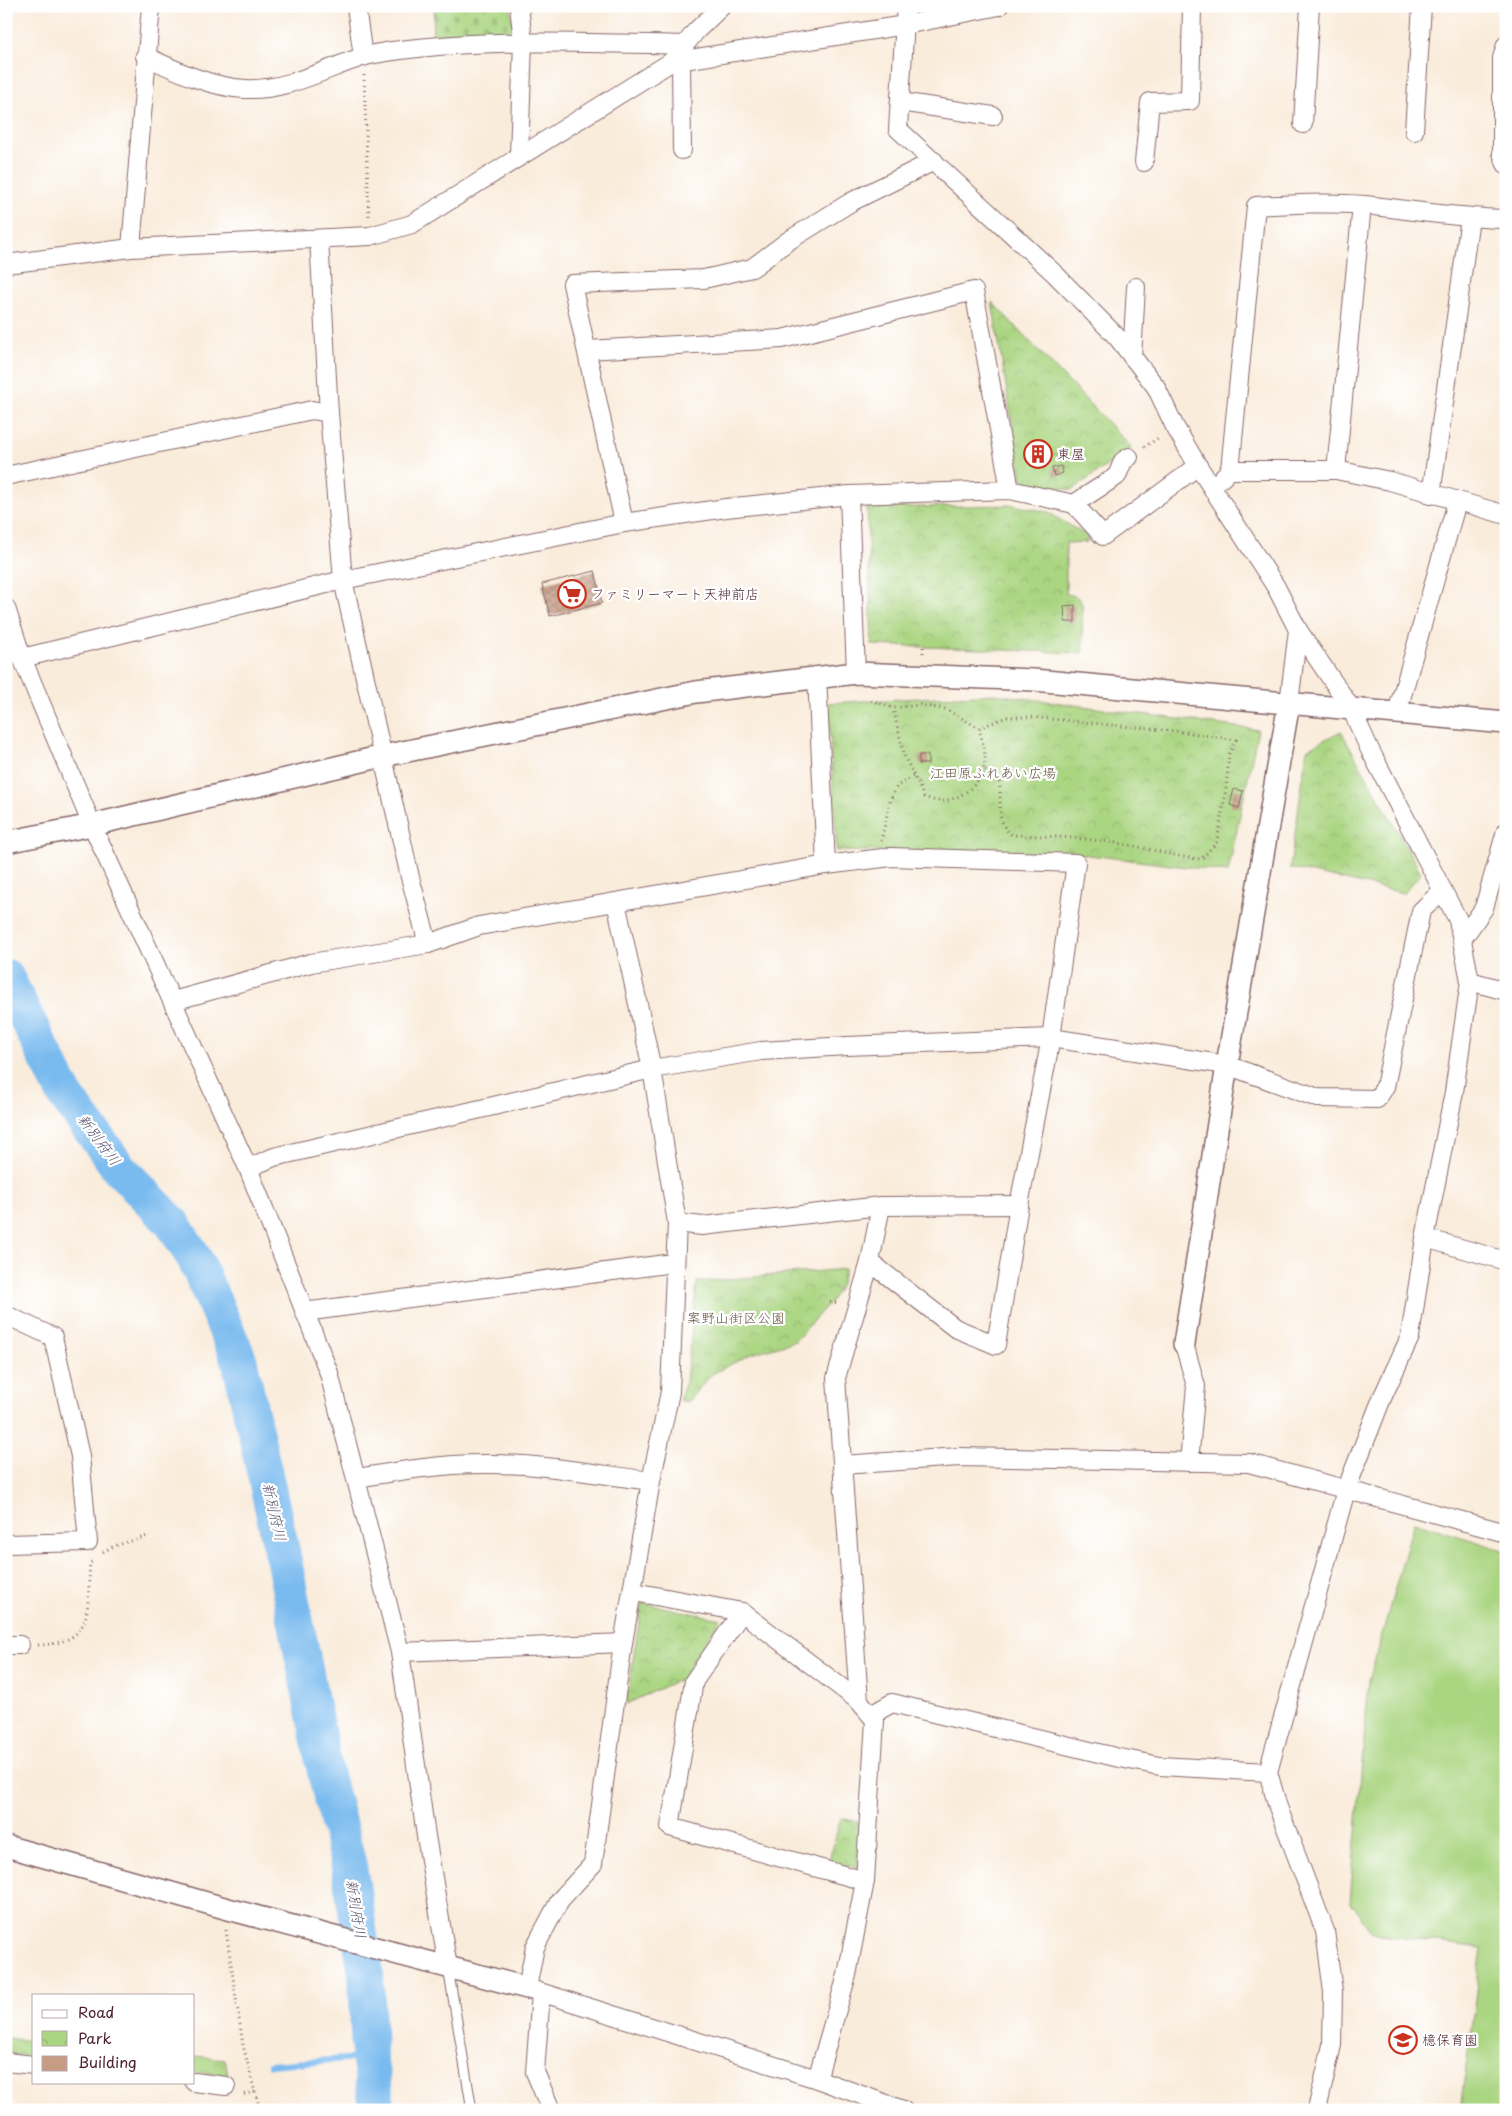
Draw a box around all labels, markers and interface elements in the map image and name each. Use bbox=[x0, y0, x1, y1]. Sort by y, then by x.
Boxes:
building icon: 東屋 bbox=[1023, 439, 1053, 469]
place label: 東屋 bbox=[1057, 443, 1085, 464]
supermarket icon: ファミリーマート天神前店 bbox=[557, 579, 587, 609]
place label: ファミリーマート天神前店 bbox=[591, 583, 759, 604]
park label: 江田原ふれあい広場 bbox=[930, 762, 1056, 783]
water label: 新別府川 bbox=[73, 1108, 127, 1170]
park label: 案野山街区公園 bbox=[687, 1307, 785, 1328]
water label: 新別府川 bbox=[258, 1480, 293, 1543]
water label: 新別府川 bbox=[341, 1877, 374, 1940]
legend bbox=[32, 1994, 195, 2084]
text: Road bbox=[78, 2000, 114, 2023]
school or university icon: 檍保育園 bbox=[1388, 2025, 1418, 2055]
text: Park bbox=[78, 2026, 112, 2049]
place label: 檍保育園 bbox=[1422, 2029, 1478, 2050]
text: Building bbox=[78, 2050, 137, 2073]

